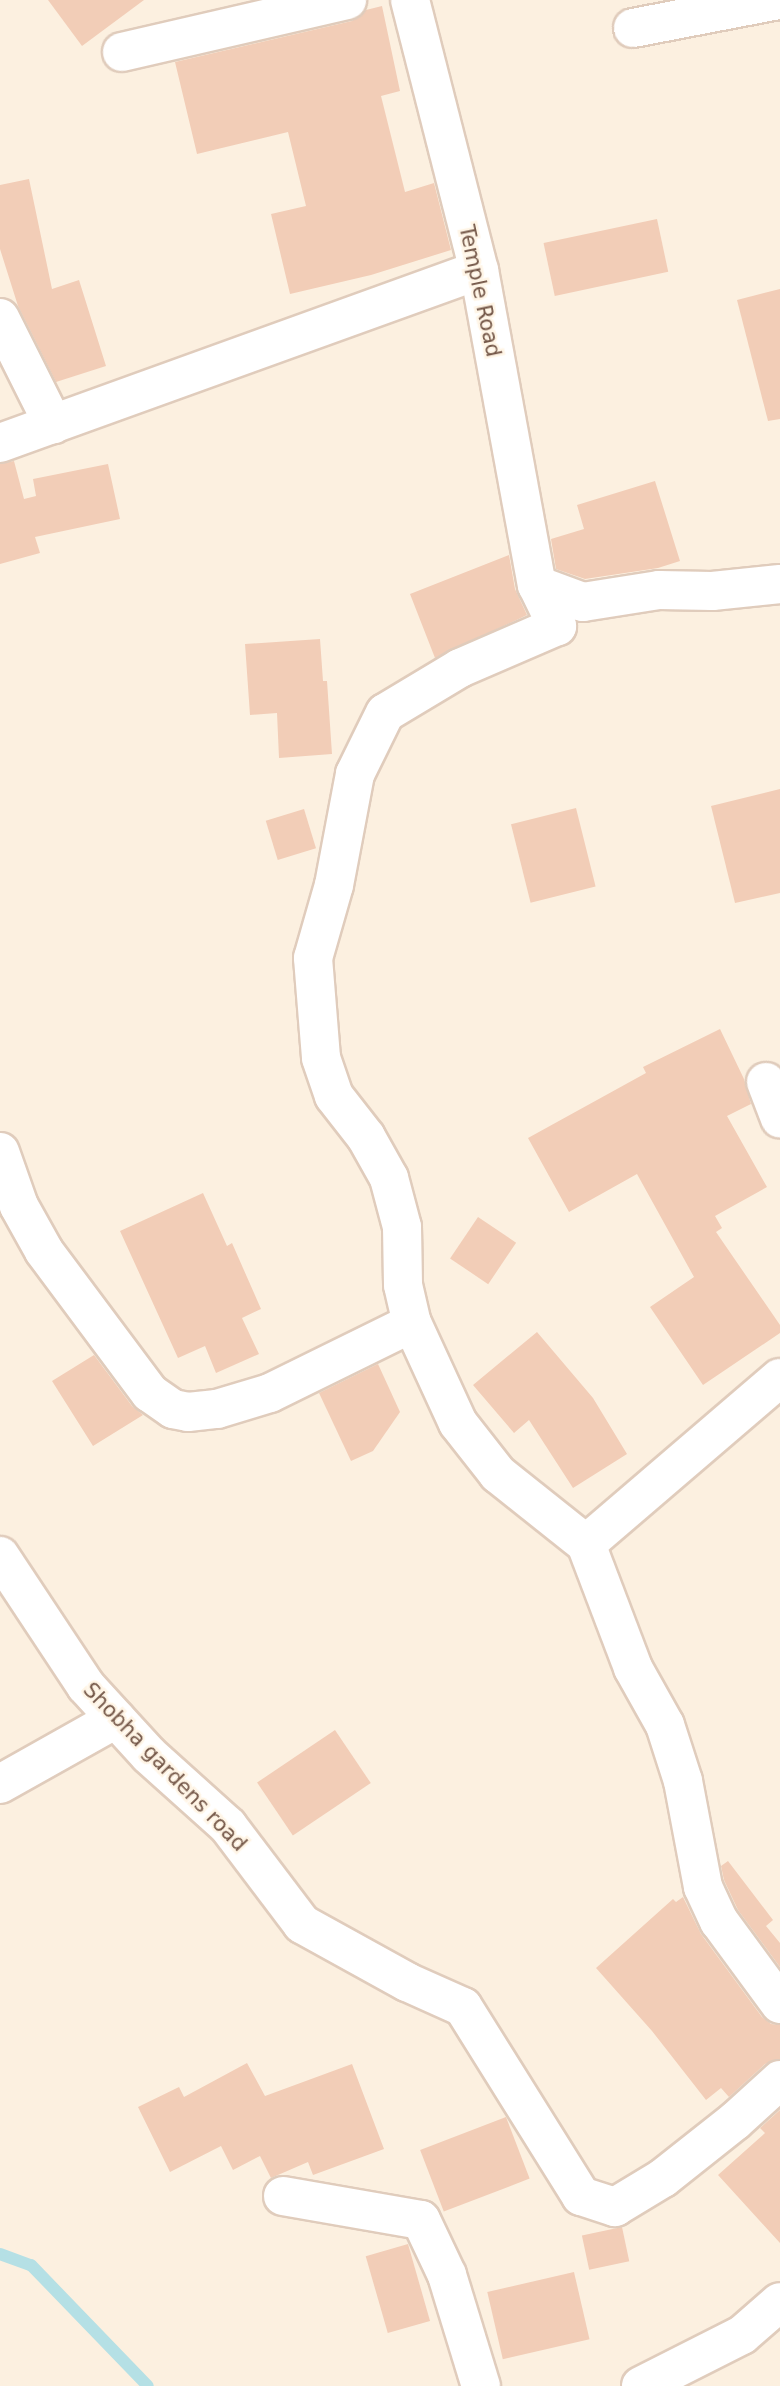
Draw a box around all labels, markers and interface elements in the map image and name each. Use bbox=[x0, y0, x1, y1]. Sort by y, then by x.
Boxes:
street label: Temple Road bbox=[454, 223, 506, 359]
street label: Shobha gardens road bbox=[78, 1677, 252, 1857]

